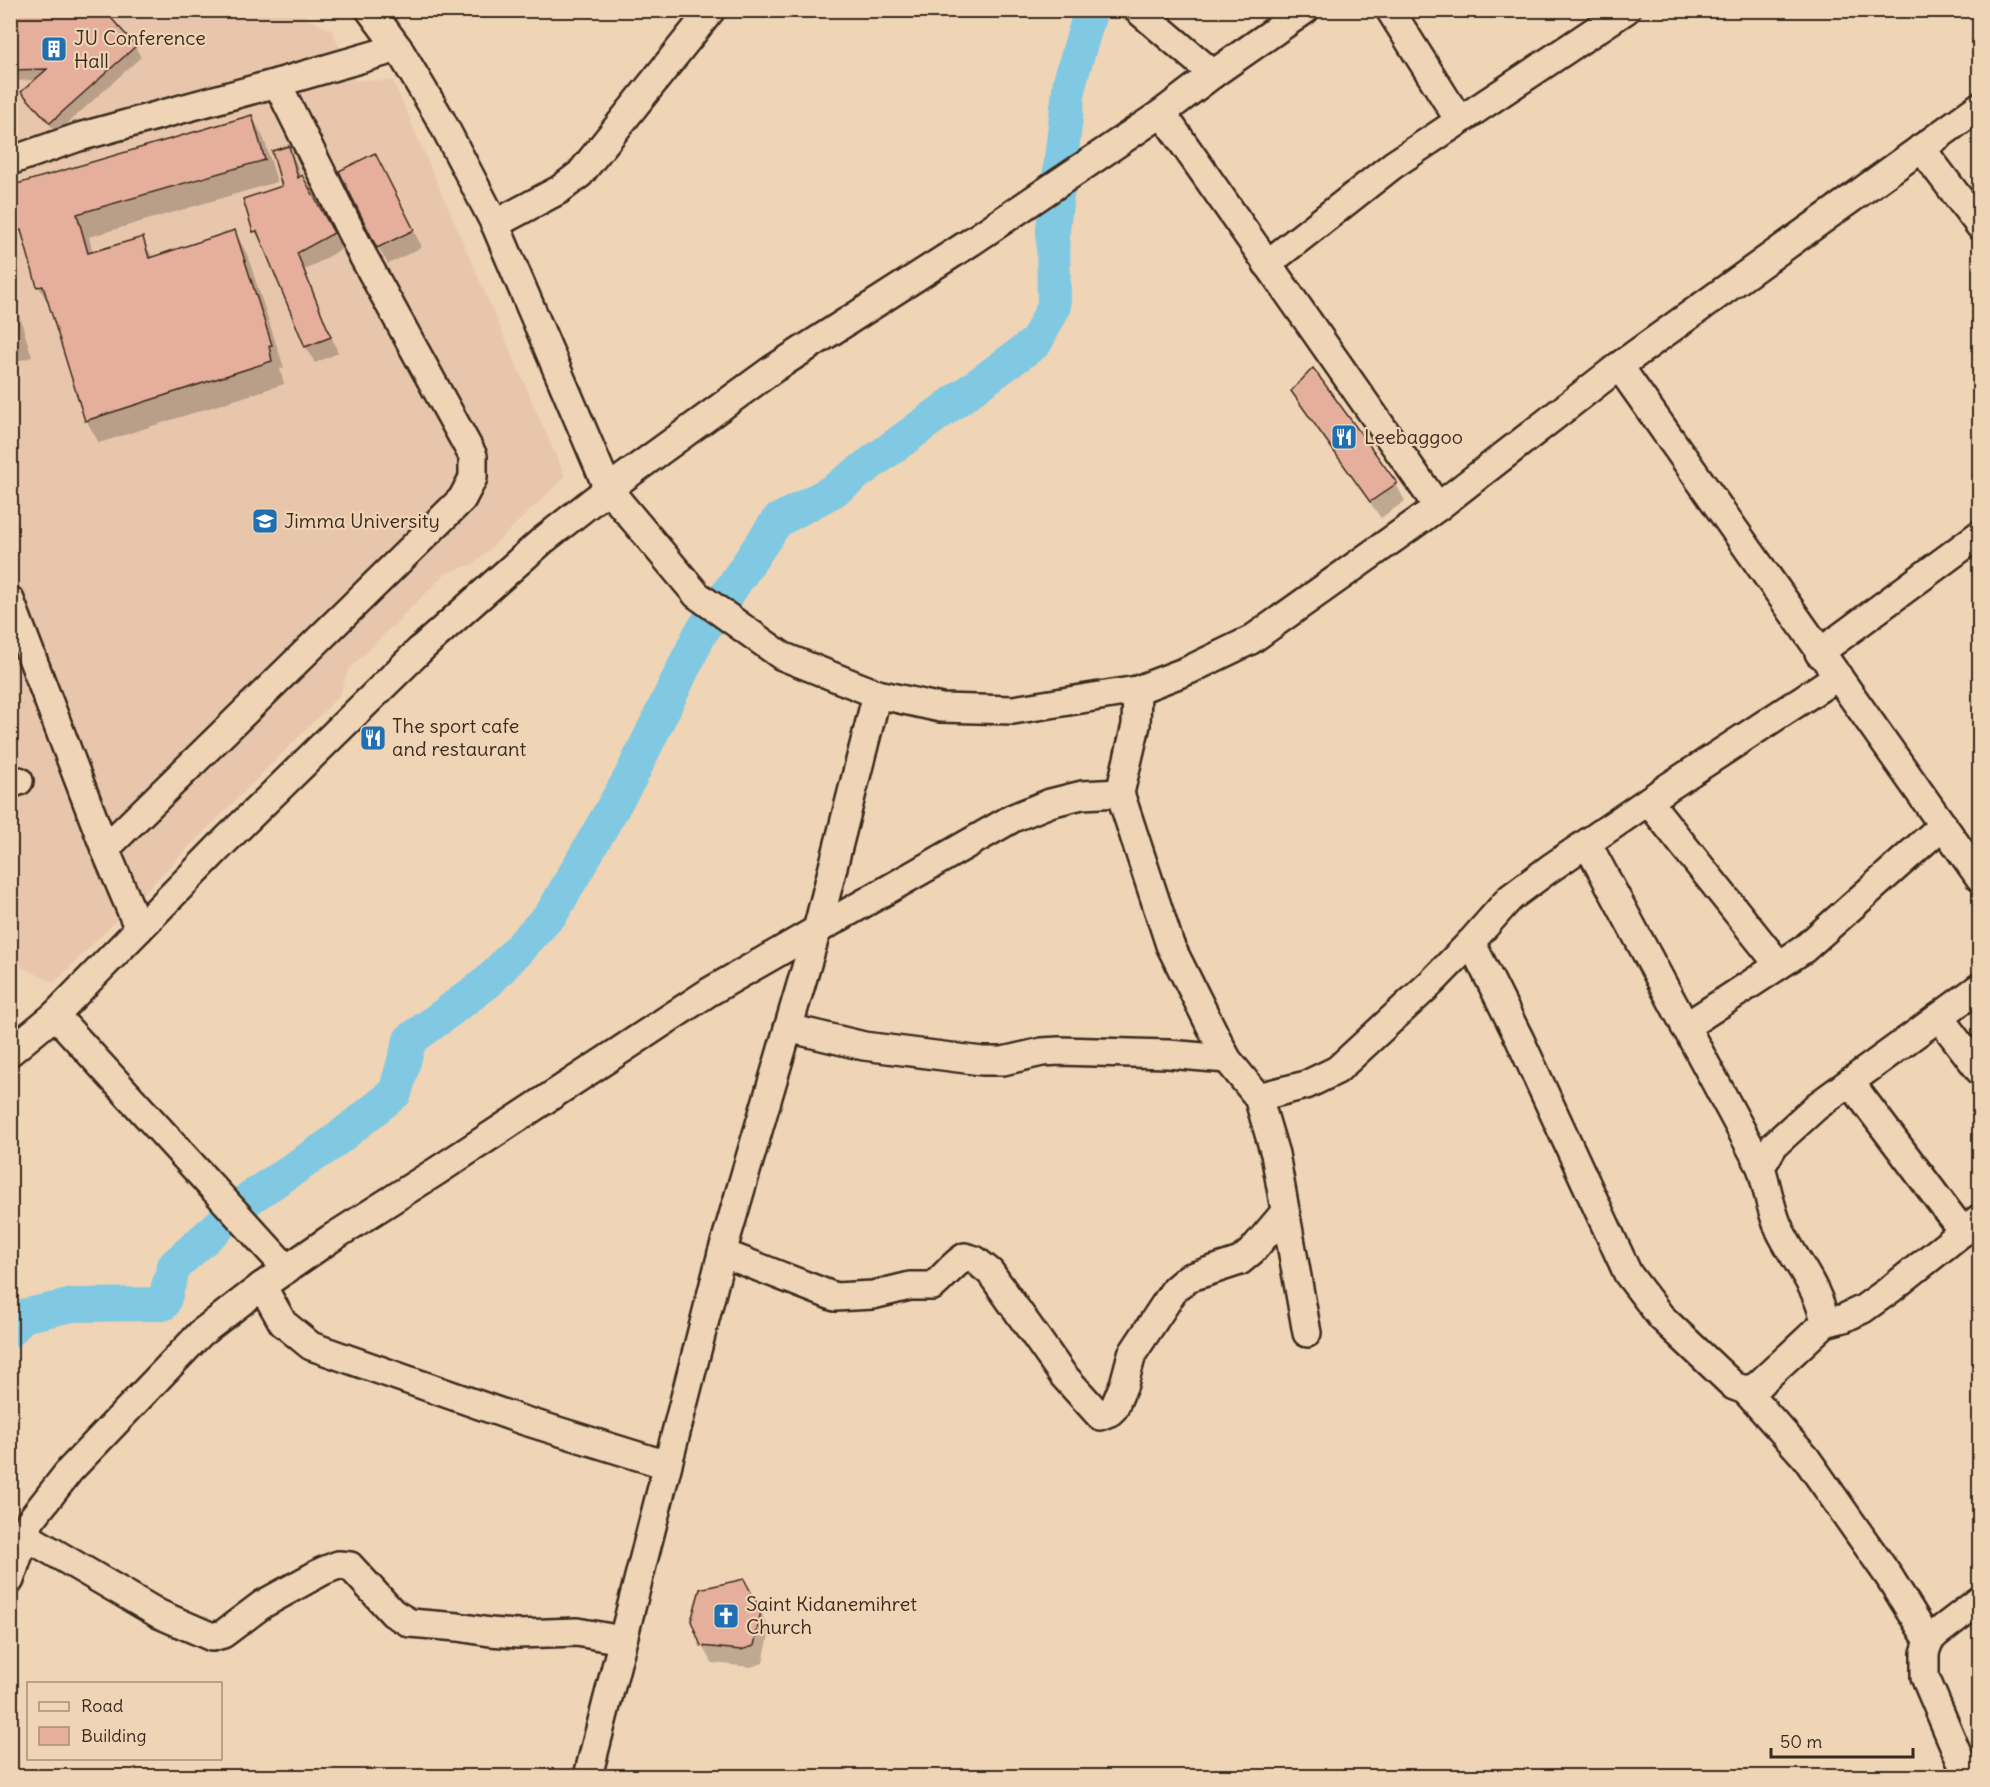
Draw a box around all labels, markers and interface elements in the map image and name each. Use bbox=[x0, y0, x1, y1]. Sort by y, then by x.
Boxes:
place label: JU Conference Hall bbox=[74, 25, 206, 73]
building icon: JU Conference Hall bbox=[39, 34, 69, 64]
restaurant icon: Leebaggoo bbox=[1329, 422, 1359, 452]
place label: Leebaggoo bbox=[1364, 424, 1463, 449]
school or university icon: Jimma University bbox=[250, 506, 280, 536]
place label: Jimma University bbox=[284, 508, 440, 533]
place label: The sport cafe and restaurant bbox=[392, 713, 526, 761]
restaurant icon: The sport cafe and restaurant bbox=[358, 723, 388, 753]
place label: Saint Kidanemihret Church bbox=[746, 1591, 917, 1639]
church icon: Saint Kidanemihret Church bbox=[711, 1601, 741, 1631]
legend bbox=[27, 1682, 222, 1760]
text: Road bbox=[81, 1694, 124, 1717]
scale bar bbox=[1771, 1721, 1914, 1759]
text: Building bbox=[81, 1724, 146, 1747]
text: 50 m bbox=[1780, 1730, 1822, 1753]

